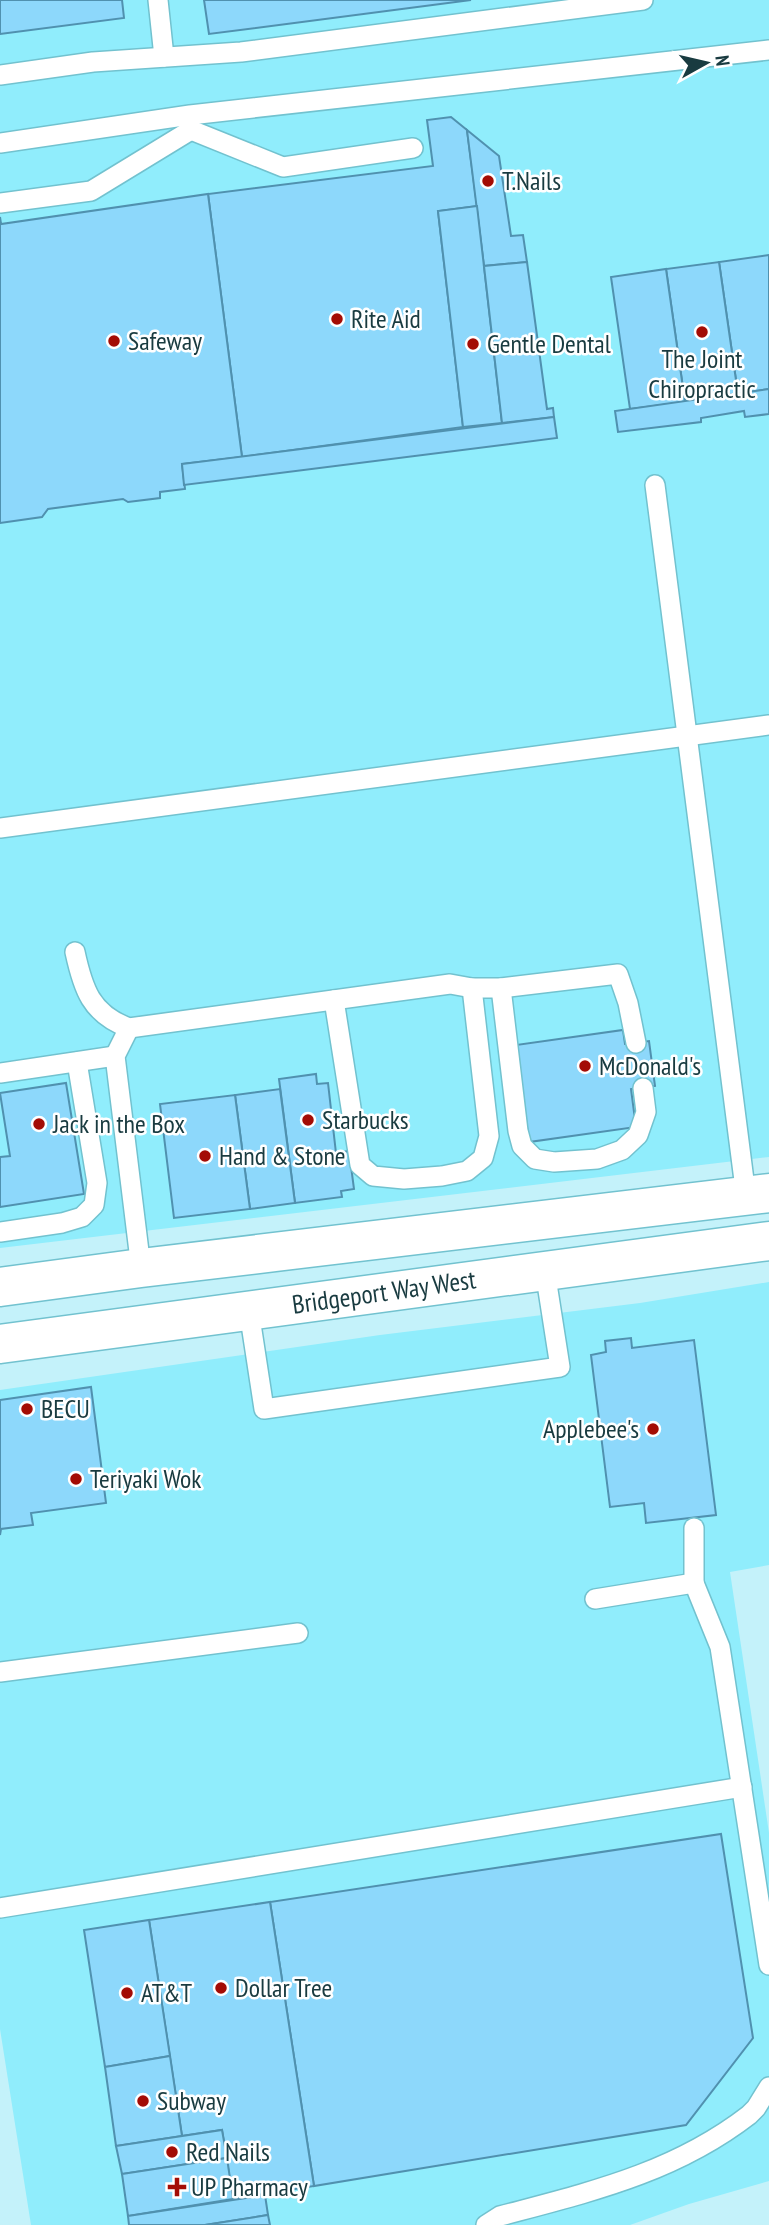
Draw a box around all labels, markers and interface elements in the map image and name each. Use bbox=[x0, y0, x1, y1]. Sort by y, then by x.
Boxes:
north arrow bbox=[671, 28, 741, 98]
text: N bbox=[710, 54, 735, 67]
place label: T.Nails bbox=[502, 164, 561, 197]
marker: T.Nails bbox=[480, 173, 496, 189]
place label: Rite Aid bbox=[351, 302, 421, 335]
marker: Rite Aid bbox=[329, 311, 345, 327]
place label: Safeway bbox=[128, 324, 202, 357]
marker: The Joint Chiropractic bbox=[694, 324, 710, 340]
place label: Gentle Dental bbox=[487, 327, 611, 360]
marker: Safeway bbox=[106, 333, 122, 349]
marker: Gentle Dental bbox=[465, 336, 481, 352]
place label: The Joint Chiropractic bbox=[648, 342, 756, 405]
place label: McDonald's bbox=[599, 1049, 701, 1082]
marker: McDonald's bbox=[577, 1058, 593, 1074]
place label: Starbucks bbox=[322, 1103, 409, 1136]
place label: Jack in the Box bbox=[52, 1107, 185, 1140]
marker: Starbucks bbox=[300, 1112, 316, 1128]
marker: Jack in the Box bbox=[31, 1116, 47, 1132]
place label: Hand & Stone bbox=[219, 1139, 346, 1172]
marker: Hand & Stone bbox=[197, 1148, 213, 1164]
street label: Bridgeport Way West bbox=[290, 1262, 478, 1321]
place label: BECU bbox=[41, 1392, 90, 1425]
marker: BECU bbox=[19, 1401, 35, 1417]
place label: Applebee's bbox=[543, 1412, 639, 1445]
marker: Applebee's bbox=[645, 1421, 661, 1437]
place label: Teriyaki Wok bbox=[90, 1462, 201, 1495]
marker: Teriyaki Wok bbox=[68, 1471, 84, 1487]
place label: Dollar Tree bbox=[235, 1971, 332, 2004]
place label: AT&T bbox=[141, 1976, 193, 2009]
marker: Dollar Tree bbox=[213, 1980, 229, 1996]
marker: AT&T bbox=[119, 1985, 135, 2001]
place label: Subway bbox=[157, 2084, 226, 2117]
marker: Subway bbox=[135, 2093, 151, 2109]
place label: Red Nails bbox=[186, 2135, 270, 2168]
marker: Red Nails bbox=[164, 2144, 180, 2160]
place label: UP Pharmacy bbox=[191, 2170, 308, 2203]
marker: UP Pharmacy bbox=[169, 2179, 185, 2195]

